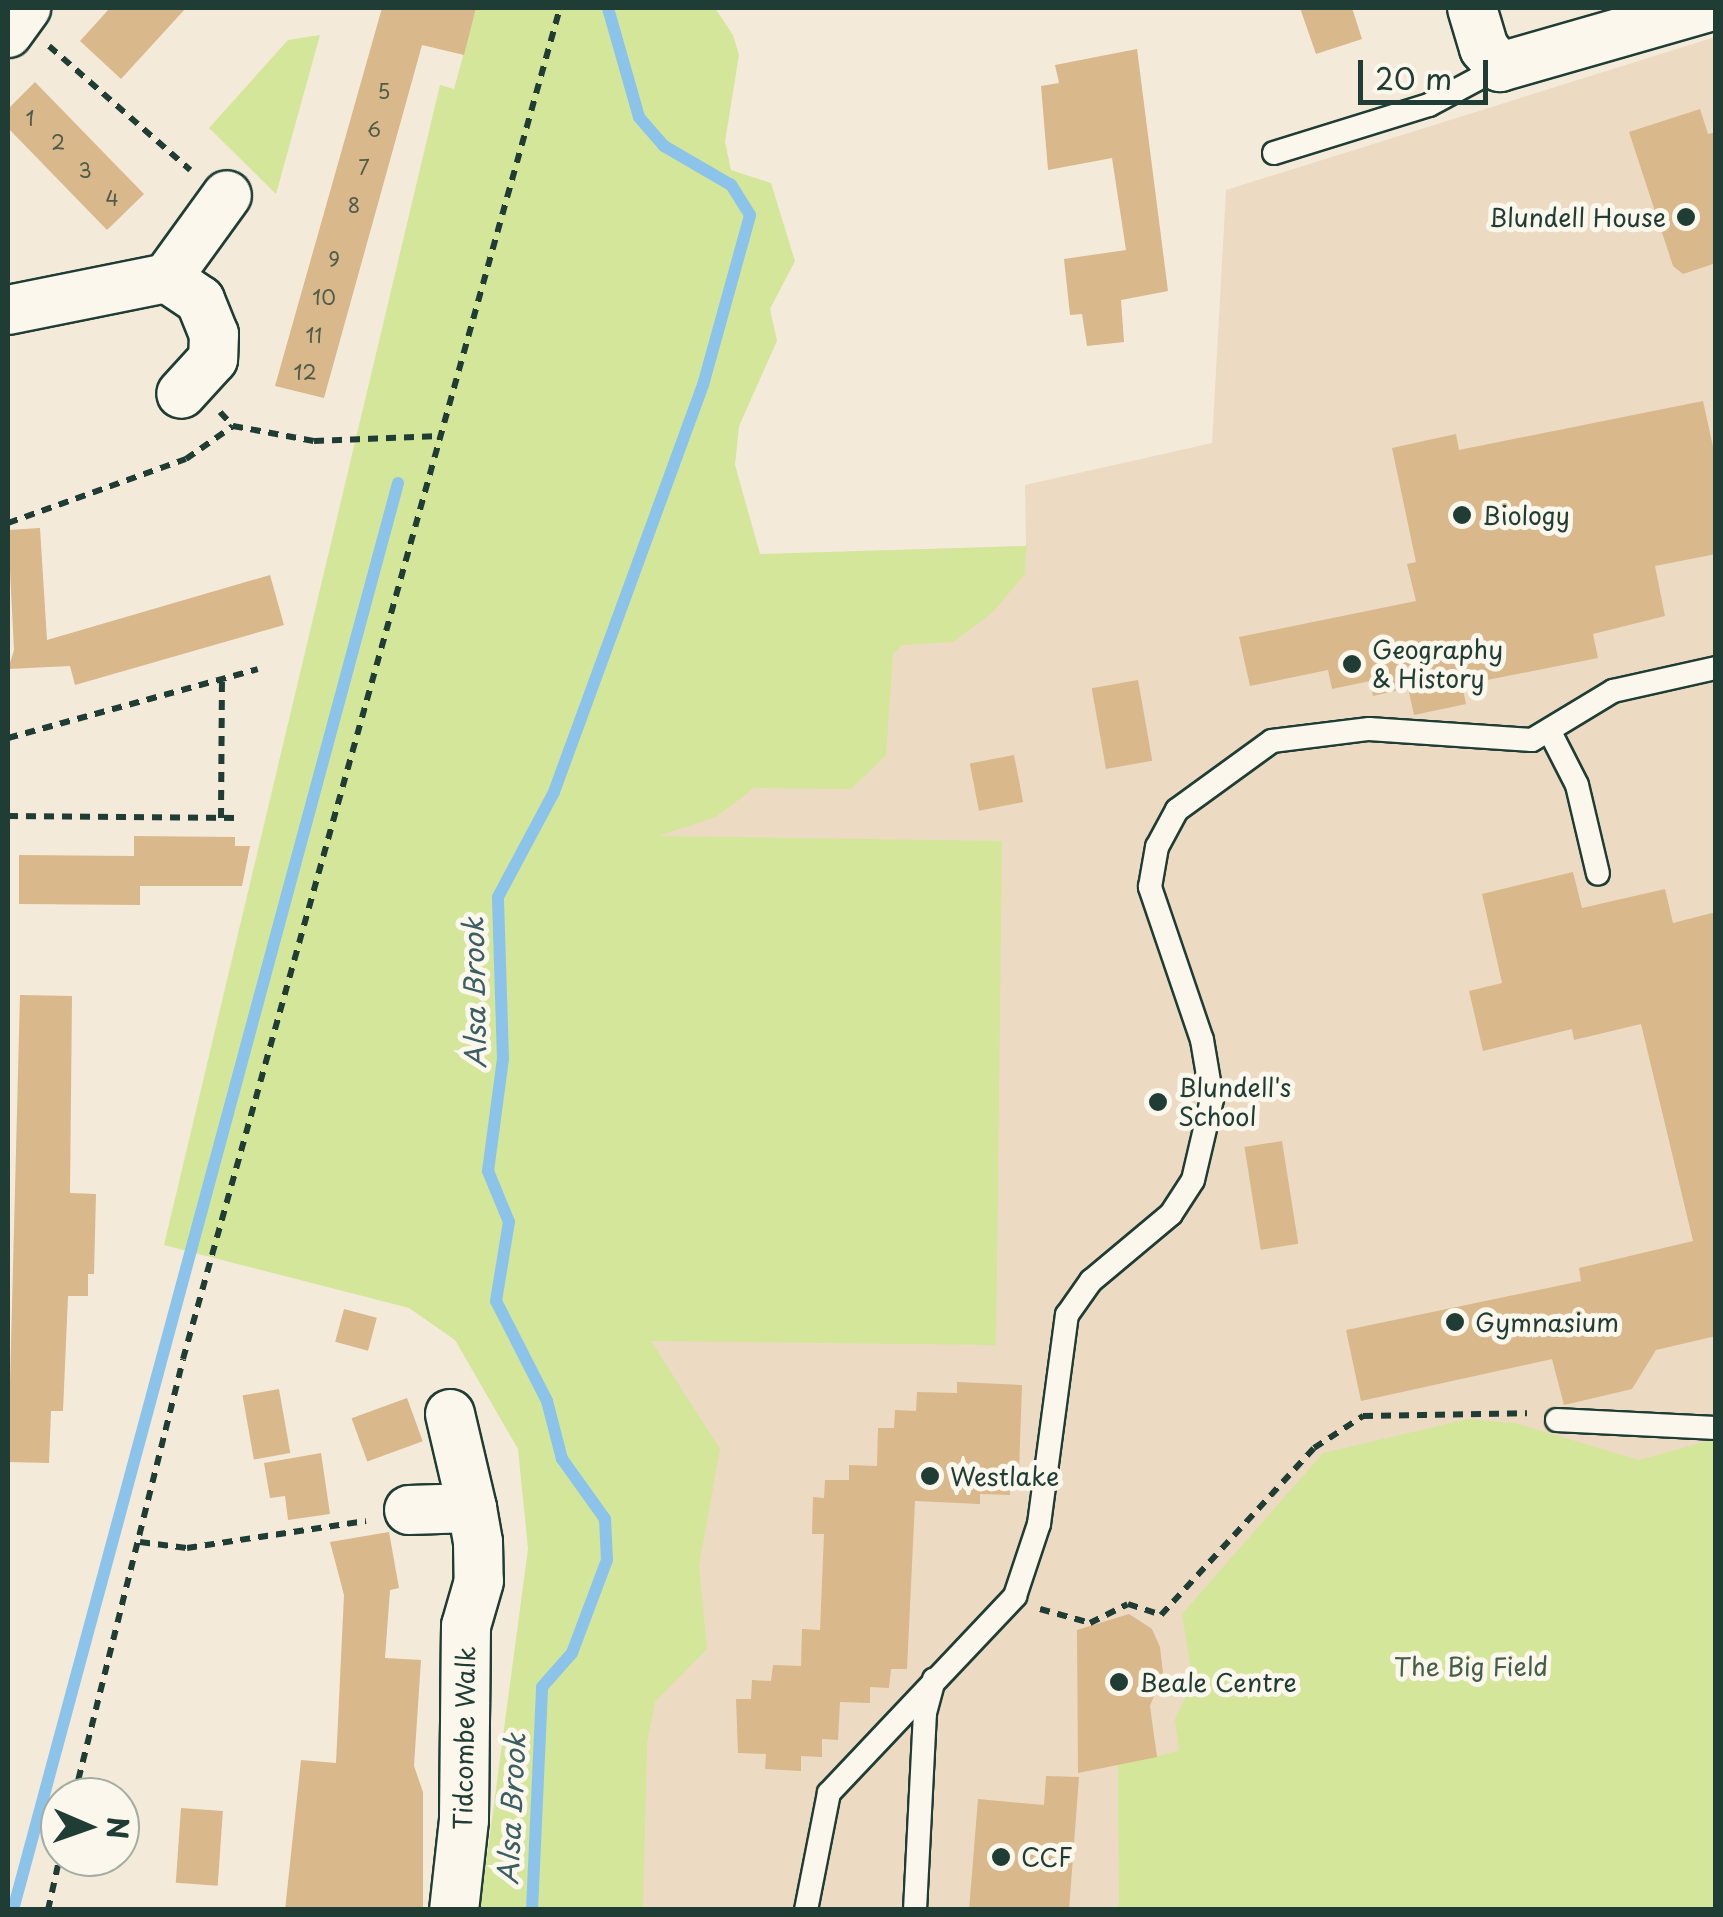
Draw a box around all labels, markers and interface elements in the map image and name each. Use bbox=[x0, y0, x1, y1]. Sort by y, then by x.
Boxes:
scale bar bbox=[1363, 40, 1493, 102]
text: 20 m bbox=[1375, 55, 1452, 100]
house number: 5 bbox=[378, 79, 390, 103]
house number: 1 bbox=[26, 106, 34, 130]
house number: 6 bbox=[367, 117, 381, 141]
house number: 2 bbox=[51, 130, 65, 154]
house number: 7 bbox=[358, 155, 370, 179]
house number: 3 bbox=[78, 158, 92, 182]
house number: 4 bbox=[105, 186, 119, 210]
house number: 8 bbox=[348, 193, 360, 217]
place label: Blundell House bbox=[1488, 202, 1666, 232]
marker: Blundell House bbox=[1675, 206, 1697, 228]
house number: 9 bbox=[328, 247, 340, 271]
house number: 10 bbox=[312, 285, 336, 309]
house number: 11 bbox=[306, 323, 322, 347]
house number: 12 bbox=[293, 360, 317, 384]
place label: Biology bbox=[1482, 500, 1570, 530]
marker: Biology bbox=[1451, 504, 1473, 526]
place label: Geography & History bbox=[1372, 635, 1503, 694]
marker: Geography & History bbox=[1341, 653, 1363, 675]
water label: Alsa Brook bbox=[456, 917, 492, 1069]
place label: Blundell's School bbox=[1178, 1073, 1291, 1132]
marker: Blundell's School bbox=[1147, 1091, 1169, 1113]
place label: Gymnasium bbox=[1475, 1307, 1619, 1337]
marker: Gymnasium bbox=[1444, 1311, 1466, 1333]
place label: Westlake bbox=[950, 1461, 1059, 1491]
marker: Westlake bbox=[919, 1465, 941, 1487]
street label: Tidcombe Walk bbox=[447, 1644, 481, 1832]
park label: The Big Field bbox=[1394, 1651, 1548, 1681]
place label: Beale Centre bbox=[1139, 1667, 1298, 1697]
marker: Beale Centre bbox=[1108, 1671, 1130, 1693]
water label: Alsa Brook bbox=[490, 1733, 532, 1885]
north arrow bbox=[40, 1777, 140, 1877]
text: N bbox=[97, 1816, 140, 1840]
place label: CCF bbox=[1021, 1842, 1073, 1872]
marker: CCF bbox=[990, 1846, 1012, 1868]

